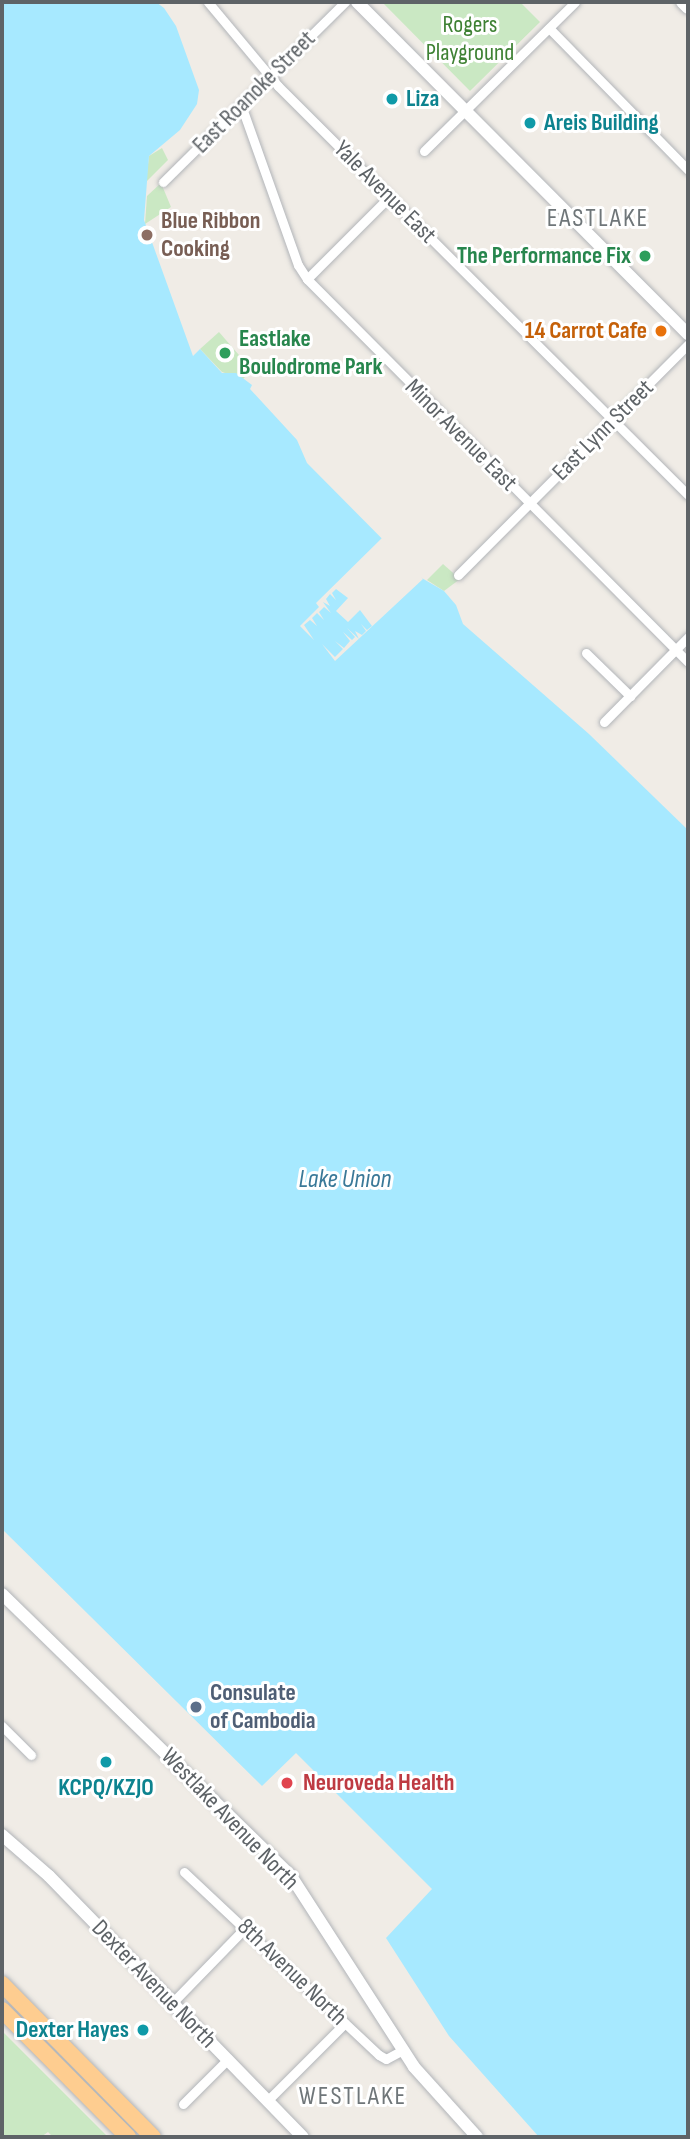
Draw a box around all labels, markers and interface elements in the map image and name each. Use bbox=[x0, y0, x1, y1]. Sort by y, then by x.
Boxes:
park label: Rogers Playground bbox=[426, 11, 514, 67]
street label: East Roanoke Street bbox=[187, 25, 321, 159]
place label: Liza bbox=[406, 85, 439, 113]
marker: Liza bbox=[384, 91, 400, 107]
place label: Areis Building bbox=[544, 109, 659, 137]
marker: Areis Building bbox=[522, 115, 538, 131]
street label: Yale Avenue East bbox=[328, 135, 442, 249]
district label: EASTLAKE bbox=[548, 203, 648, 235]
place label: Blue Ribbon Cooking bbox=[161, 207, 260, 263]
marker: Blue Ribbon Cooking bbox=[139, 227, 155, 243]
place label: The Performance Fix bbox=[457, 242, 631, 270]
marker: The Performance Fix bbox=[637, 248, 653, 264]
place label: 14 Carrot Cafe bbox=[525, 317, 647, 345]
marker: 14 Carrot Cafe bbox=[653, 323, 669, 339]
place label: Eastlake Boulodrome Park bbox=[239, 325, 383, 381]
marker: Eastlake Boulodrome Park bbox=[217, 345, 233, 361]
street label: Minor Avenue East bbox=[399, 373, 523, 497]
street label: East Lynn Street bbox=[546, 373, 660, 487]
water label: Lake Union bbox=[299, 1164, 391, 1196]
place label: Consulate of Cambodia bbox=[210, 1679, 315, 1735]
marker: Consulate of Cambodia bbox=[188, 1699, 204, 1715]
street label: Westlake Avenue North bbox=[155, 1742, 305, 1896]
marker: KCPQ/KZJO bbox=[98, 1754, 114, 1770]
place label: Neuroveda Health bbox=[303, 1769, 454, 1797]
marker: Neuroveda Health bbox=[277, 1773, 297, 1793]
place label: KCPQ/KZJO bbox=[58, 1774, 154, 1802]
street label: 8th Avenue North bbox=[231, 1913, 353, 2031]
street label: Dexter Avenue North bbox=[86, 1914, 222, 2054]
place label: Dexter Hayes bbox=[16, 2016, 129, 2044]
marker: Dexter Hayes bbox=[135, 2022, 151, 2038]
district label: WESTLAKE bbox=[300, 2081, 406, 2113]

